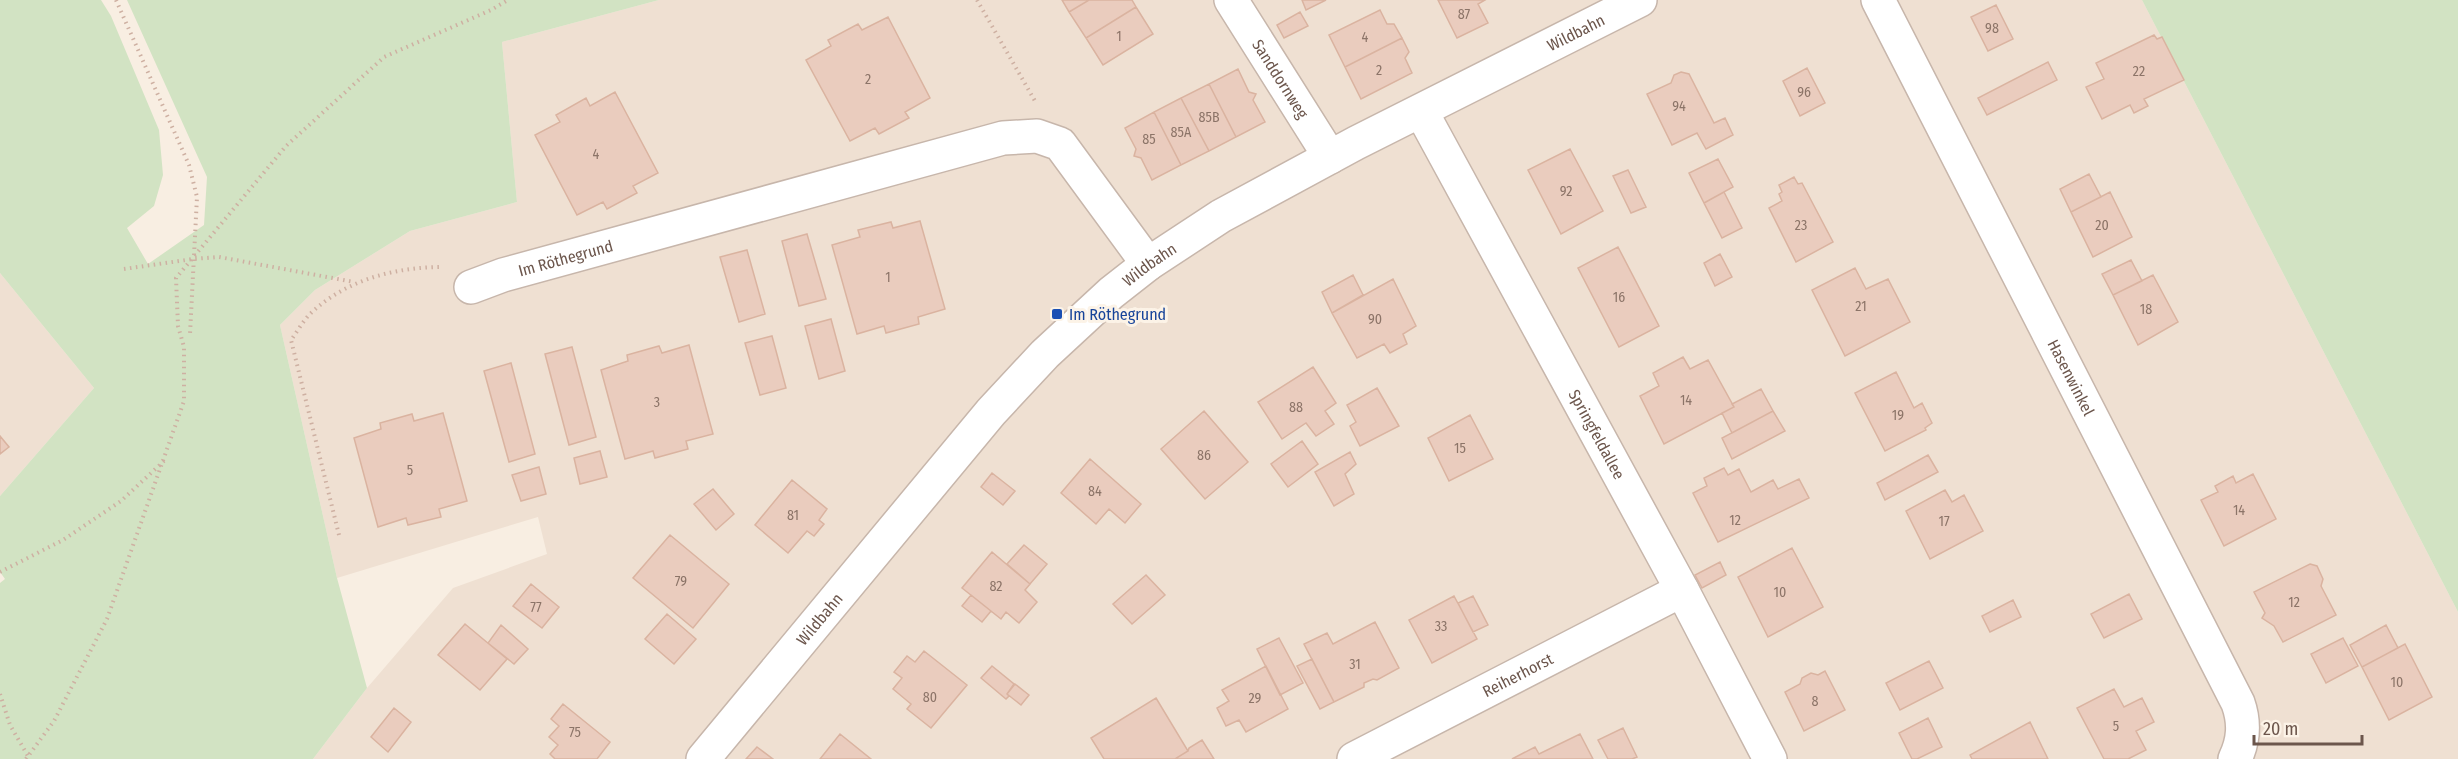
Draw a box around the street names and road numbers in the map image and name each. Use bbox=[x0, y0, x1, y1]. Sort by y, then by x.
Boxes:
street label: Wildbahn bbox=[1544, 10, 1608, 55]
street label: Sanddornweg bbox=[1248, 36, 1312, 122]
street label: Im Röthegrund bbox=[516, 236, 615, 280]
street label: Wildbahn bbox=[1119, 239, 1180, 290]
street label: Hasenwinkel bbox=[2043, 336, 2098, 419]
street label: Springfeldallee bbox=[1565, 386, 1629, 483]
street label: Wildbahn bbox=[793, 589, 847, 649]
street label: Reiherhorst bbox=[1479, 649, 1557, 701]

